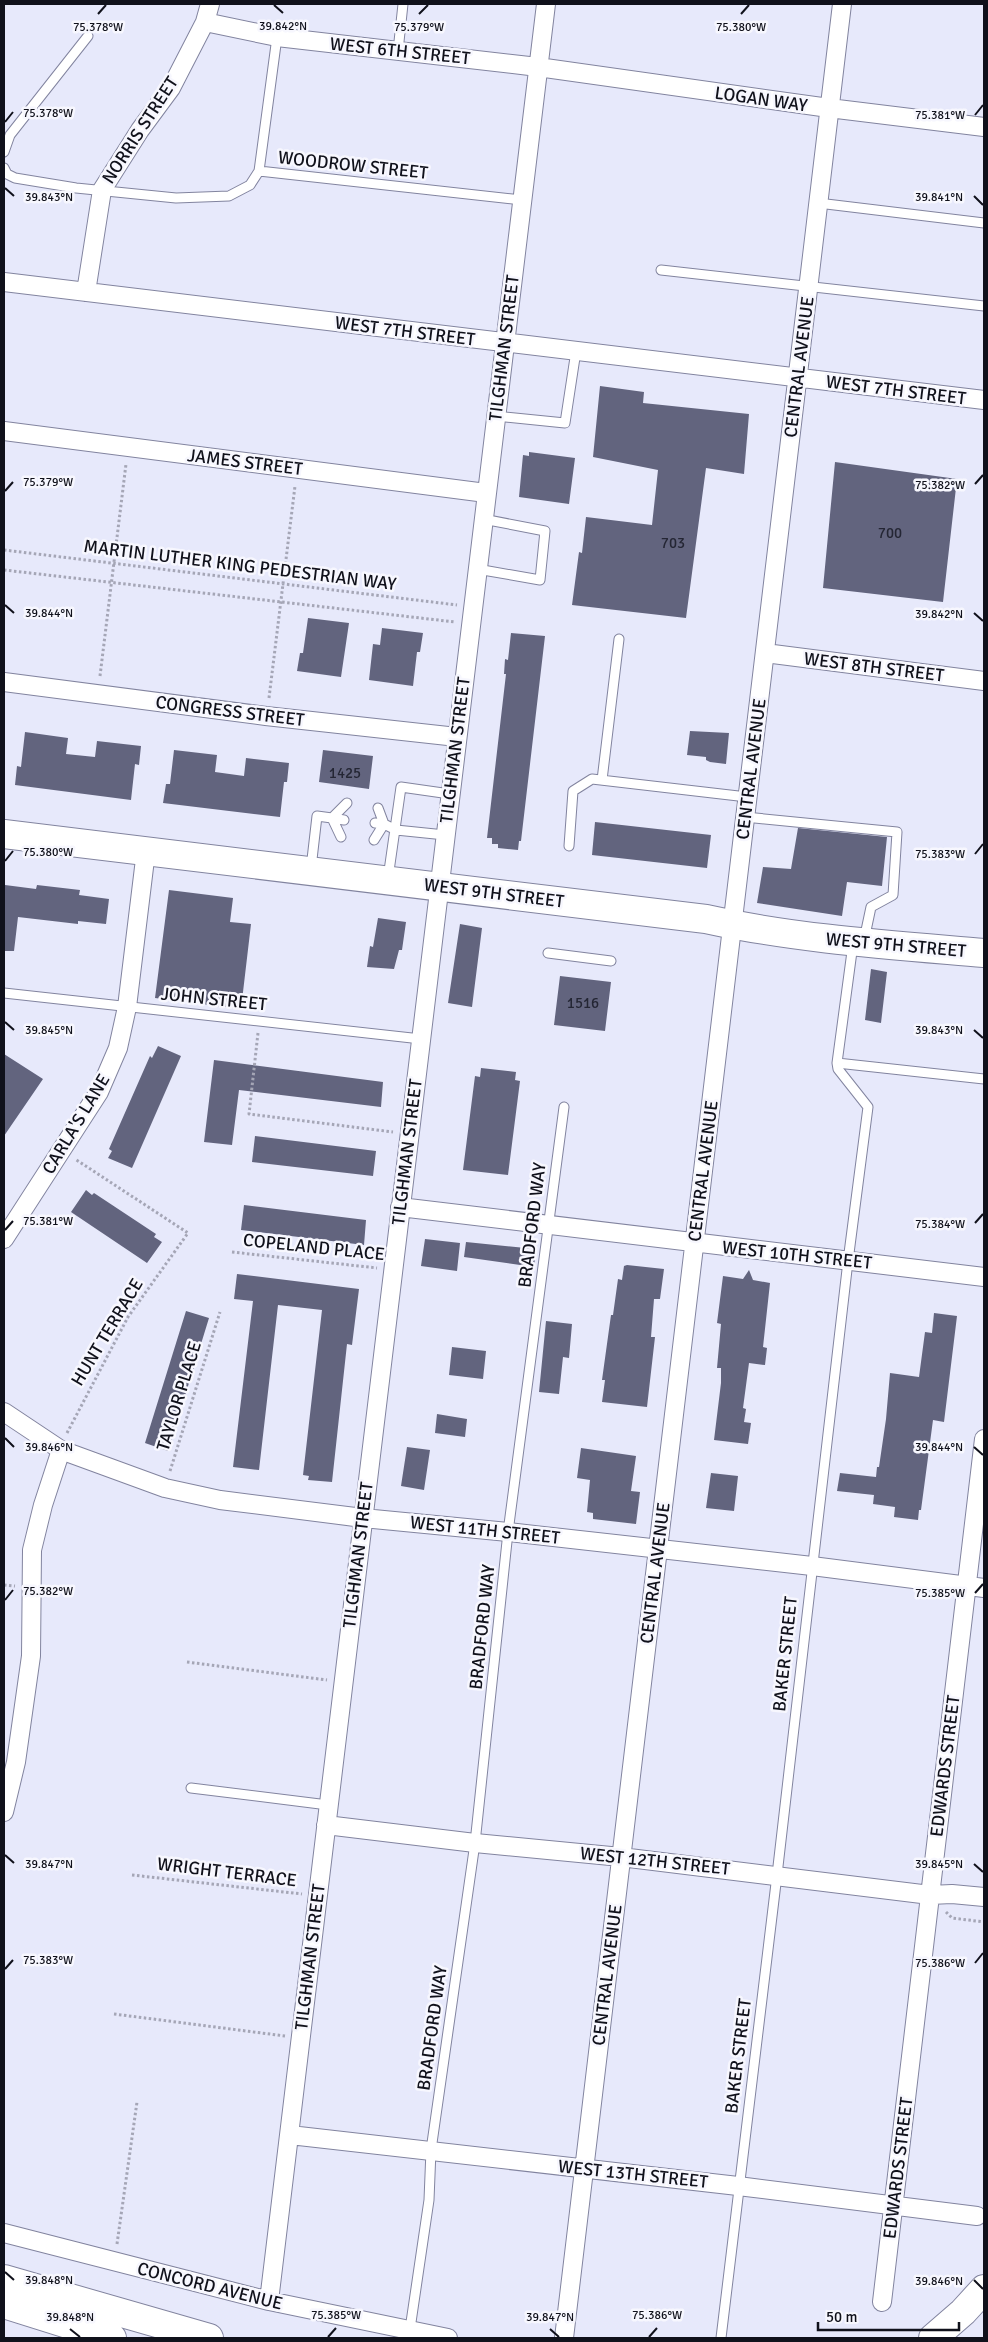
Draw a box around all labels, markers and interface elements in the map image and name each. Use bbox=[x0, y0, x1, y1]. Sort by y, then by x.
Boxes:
text: 39.842°N bbox=[259, 19, 307, 34]
text: 75.378°W bbox=[73, 20, 123, 35]
text: 75.379°W bbox=[394, 20, 444, 35]
text: 75.380°W bbox=[716, 20, 766, 35]
street label: WEST 6TH STREET bbox=[329, 33, 471, 69]
street label: NORRIS STREET bbox=[97, 72, 183, 188]
street label: LOGAN WAY bbox=[713, 82, 809, 116]
text: 75.378°W bbox=[23, 106, 73, 121]
text: 75.381°W bbox=[915, 108, 965, 123]
street label: WOODROW STREET bbox=[277, 146, 429, 184]
text: 39.843°N bbox=[25, 190, 73, 205]
text: 39.841°N bbox=[915, 190, 963, 205]
street label: TILGHMAN STREET bbox=[484, 274, 524, 422]
street label: CENTRAL AVENUE bbox=[779, 295, 819, 439]
street label: WEST 7TH STREET bbox=[334, 311, 476, 351]
street label: WEST 7TH STREET bbox=[825, 370, 967, 410]
street label: JAMES STREET bbox=[186, 444, 304, 480]
text: 75.379°W bbox=[23, 475, 73, 490]
text: 75.382°W bbox=[915, 478, 965, 493]
house number: 700 bbox=[878, 524, 902, 542]
house number: 703 bbox=[661, 534, 685, 552]
street label: MARTIN LUTHER KING PEDESTRIAN WAY bbox=[82, 535, 398, 595]
text: 39.844°N bbox=[25, 606, 73, 621]
text: 39.842°N bbox=[915, 607, 963, 622]
street label: WEST 8TH STREET bbox=[803, 647, 945, 687]
street label: TILGHMAN STREET bbox=[435, 676, 475, 824]
street label: CONGRESS STREET bbox=[154, 691, 306, 731]
street label: CENTRAL AVENUE bbox=[731, 697, 771, 841]
house number: 1425 bbox=[329, 764, 361, 782]
text: 75.380°W bbox=[23, 845, 73, 860]
text: 75.383°W bbox=[915, 847, 965, 862]
street label: WEST 9TH STREET bbox=[423, 873, 565, 913]
street label: WEST 9TH STREET bbox=[825, 928, 967, 962]
street label: JOHN STREET bbox=[160, 982, 268, 1016]
house number: 1516 bbox=[567, 994, 599, 1012]
text: 39.845°N bbox=[25, 1023, 73, 1038]
text: 39.843°N bbox=[915, 1023, 963, 1038]
street label: CARLA'S LANE bbox=[37, 1070, 115, 1178]
street label: TILGHMAN STREET bbox=[387, 1078, 427, 1226]
street label: CENTRAL AVENUE bbox=[683, 1099, 723, 1243]
street label: BRADFORD WAY bbox=[513, 1161, 551, 1289]
text: 75.381°W bbox=[23, 1214, 73, 1229]
text: 75.384°W bbox=[915, 1217, 965, 1232]
street label: COPELAND PLACE bbox=[242, 1229, 386, 1265]
street label: WEST 10TH STREET bbox=[721, 1236, 873, 1274]
street label: HUNT TERRACE bbox=[66, 1274, 148, 1390]
street label: TAYLOR PLACE bbox=[152, 1338, 206, 1454]
text: 39.846°N bbox=[25, 1440, 73, 1455]
text: 39.844°N bbox=[915, 1440, 963, 1455]
street label: TILGHMAN STREET bbox=[338, 1481, 378, 1629]
street label: CENTRAL AVENUE bbox=[635, 1501, 675, 1645]
street label: WEST 11TH STREET bbox=[409, 1511, 561, 1549]
street label: BRADFORD WAY bbox=[464, 1563, 500, 1691]
text: 75.382°W bbox=[23, 1584, 73, 1599]
text: 75.385°W bbox=[915, 1586, 965, 1601]
street label: BAKER STREET bbox=[768, 1595, 802, 1713]
street label: EDWARDS STREET bbox=[925, 1694, 965, 1838]
street label: WEST 12TH STREET bbox=[579, 1842, 731, 1880]
street label: WRIGHT TERRACE bbox=[156, 1853, 298, 1891]
text: 39.847°N bbox=[25, 1857, 73, 1872]
text: 39.845°N bbox=[915, 1857, 963, 1872]
street label: TILGHMAN STREET bbox=[290, 1883, 330, 2031]
street label: CENTRAL AVENUE bbox=[587, 1903, 627, 2047]
text: 75.383°W bbox=[23, 1953, 73, 1968]
text: 75.386°W bbox=[915, 1956, 965, 1971]
street label: BRADFORD WAY bbox=[412, 1964, 452, 2092]
street label: BAKER STREET bbox=[720, 1997, 756, 2115]
street label: EDWARDS STREET bbox=[878, 2096, 918, 2240]
street label: WEST 13TH STREET bbox=[557, 2155, 709, 2193]
street label: CONCORD AVENUE bbox=[135, 2257, 285, 2315]
text: 39.848°N bbox=[25, 2273, 73, 2288]
text: 39.846°N bbox=[915, 2274, 963, 2289]
scale bar bbox=[818, 2300, 959, 2332]
text: 75.385°W bbox=[311, 2308, 361, 2323]
text: 75.386°W bbox=[632, 2308, 682, 2323]
text: 50 m bbox=[826, 2308, 857, 2326]
text: 39.848°N bbox=[46, 2310, 94, 2325]
text: 39.847°N bbox=[526, 2310, 574, 2325]

